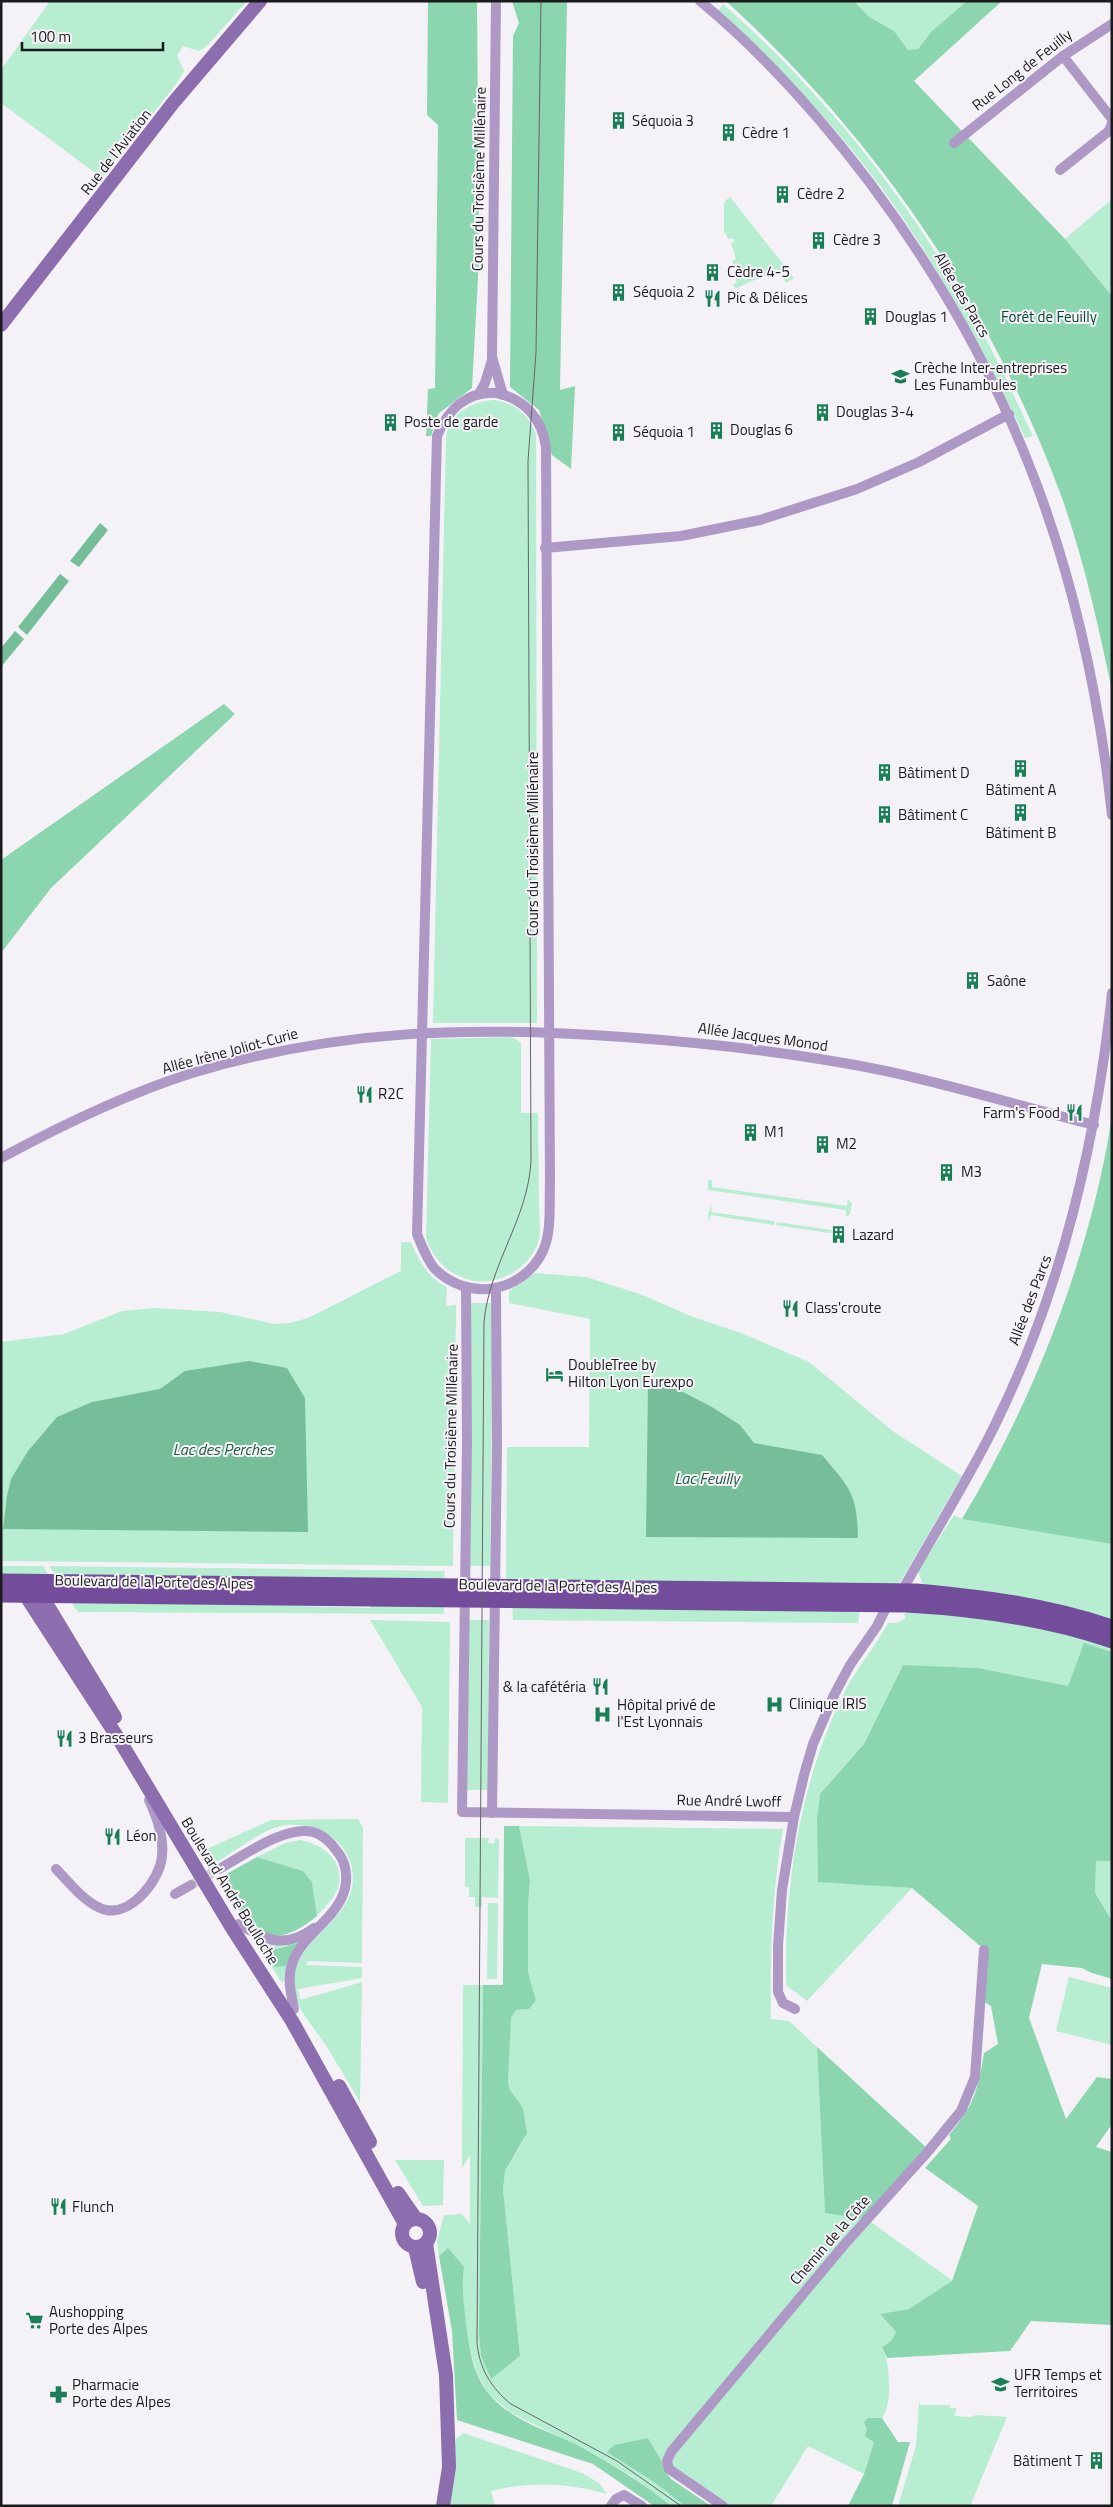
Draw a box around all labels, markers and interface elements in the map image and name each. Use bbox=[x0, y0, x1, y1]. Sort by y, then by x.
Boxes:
scale bar bbox=[22, 20, 164, 52]
street label: Rue Long de Feuilly bbox=[967, 23, 1077, 116]
text: 100 m bbox=[30, 25, 71, 48]
street label: Cours du Troisième Millénaire bbox=[465, 87, 492, 271]
street label: Rue de l'Aviation bbox=[75, 104, 157, 200]
place label: Séquoia 3 bbox=[632, 109, 694, 132]
building icon: Séquoia 3 bbox=[608, 111, 628, 131]
place label: Cèdre 1 bbox=[742, 121, 790, 144]
building icon: Cèdre 1 bbox=[718, 123, 738, 143]
place label: Cèdre 2 bbox=[797, 182, 845, 205]
building icon: Cèdre 2 bbox=[773, 184, 793, 204]
place label: Cèdre 3 bbox=[833, 228, 881, 251]
building icon: Cèdre 3 bbox=[809, 230, 829, 250]
street label: Allée des Parcs bbox=[929, 248, 996, 342]
place label: Cèdre 4-5 bbox=[727, 260, 790, 283]
building icon: Cèdre 4-5 bbox=[703, 262, 723, 282]
place label: Séquoia 2 bbox=[633, 280, 695, 303]
building icon: Séquoia 2 bbox=[609, 282, 629, 302]
place label: Pic & Délices bbox=[727, 286, 808, 309]
restaurant icon: Pic & Délices bbox=[703, 288, 723, 308]
place label: Douglas 1 bbox=[885, 305, 948, 328]
park label: Forêt de Feuilly bbox=[1001, 305, 1097, 328]
building icon: Douglas 1 bbox=[861, 307, 881, 327]
place label: Crèche Inter-entreprises Les Funambules bbox=[914, 356, 1067, 396]
school or university icon: Crèche Inter-entreprises Les Funambules bbox=[890, 367, 910, 387]
place label: Douglas 3-4 bbox=[836, 400, 914, 423]
building icon: Douglas 3-4 bbox=[812, 402, 832, 422]
place label: Poste de garde bbox=[404, 410, 498, 433]
building icon: Poste de garde bbox=[380, 412, 400, 432]
place label: Douglas 6 bbox=[730, 418, 793, 441]
place label: Séquoia 1 bbox=[633, 420, 695, 443]
building icon: Douglas 6 bbox=[706, 420, 726, 440]
building icon: Séquoia 1 bbox=[609, 422, 629, 442]
street label: Cours du Troisième Millénaire bbox=[521, 752, 544, 936]
building icon: Bâtiment A bbox=[1011, 759, 1031, 779]
place label: Bâtiment D bbox=[898, 761, 970, 784]
building icon: Bâtiment D bbox=[874, 763, 894, 783]
place label: Bâtiment A bbox=[986, 778, 1057, 801]
building icon: Bâtiment B bbox=[1011, 802, 1031, 822]
place label: Bâtiment C bbox=[898, 803, 968, 826]
building icon: Bâtiment C bbox=[874, 805, 894, 825]
place label: Bâtiment B bbox=[985, 821, 1057, 844]
place label: Saône bbox=[987, 969, 1026, 992]
building icon: Saône bbox=[963, 971, 983, 991]
street label: Allée Jacques Monod bbox=[697, 1016, 829, 1057]
street label: Allée Irène Joliot-Curie bbox=[159, 1021, 300, 1080]
place label: R2C bbox=[378, 1082, 404, 1105]
restaurant icon: R2C bbox=[354, 1084, 374, 1104]
place label: Farm's Food bbox=[983, 1101, 1060, 1124]
restaurant icon: Farm's Food bbox=[1064, 1103, 1084, 1123]
place label: M1 bbox=[764, 1120, 785, 1143]
building icon: M1 bbox=[740, 1122, 760, 1142]
place label: M2 bbox=[836, 1132, 857, 1155]
building icon: M2 bbox=[812, 1134, 832, 1154]
place label: M3 bbox=[961, 1160, 982, 1183]
building icon: M3 bbox=[937, 1162, 957, 1182]
place label: Lazard bbox=[852, 1223, 894, 1246]
building icon: Lazard bbox=[828, 1225, 848, 1245]
street label: Allée des Parcs bbox=[1002, 1251, 1057, 1348]
place label: Class'croute bbox=[805, 1296, 881, 1319]
restaurant icon: Class'croute bbox=[781, 1298, 801, 1318]
street label: Cours du Troisième Millénaire bbox=[437, 1344, 464, 1528]
place label: DoubleTree by Hilton Lyon Eurexpo bbox=[568, 1353, 694, 1393]
hotel icon: DoubleTree by Hilton Lyon Eurexpo bbox=[544, 1364, 564, 1384]
water label: Lac des Perches bbox=[173, 1437, 274, 1461]
water label: Lac Feuilly bbox=[674, 1466, 741, 1490]
street label: Boulevard de la Porte des Alpes bbox=[54, 1568, 254, 1595]
street label: Boulevard de la Porte des Alpes bbox=[458, 1572, 658, 1599]
place label: & la cafétéria bbox=[503, 1675, 586, 1698]
restaurant icon: & la cafétéria bbox=[590, 1677, 610, 1697]
place label: Clinique IRIS bbox=[789, 1692, 867, 1715]
place label: Hôpital privé de l'Est Lyonnais bbox=[617, 1693, 716, 1733]
hospital icon: Clinique IRIS bbox=[765, 1694, 785, 1714]
hospital icon: Hôpital privé de l'Est Lyonnais bbox=[593, 1704, 613, 1724]
place label: 3 Brasseurs bbox=[78, 1726, 153, 1749]
restaurant icon: 3 Brasseurs bbox=[54, 1728, 74, 1748]
street label: Rue André Lwoff bbox=[676, 1788, 782, 1813]
street label: Boulevard André Boulloche bbox=[176, 1813, 285, 1969]
place label: Léon bbox=[126, 1824, 157, 1847]
restaurant icon: Léon bbox=[102, 1826, 122, 1846]
street label: Chemin de la Côte bbox=[784, 2190, 875, 2290]
place label: Flunch bbox=[72, 2195, 114, 2218]
restaurant icon: Flunch bbox=[48, 2197, 68, 2217]
place label: Aushopping Porte des Alpes bbox=[49, 2300, 148, 2340]
supermarket icon: Aushopping Porte des Alpes bbox=[25, 2311, 45, 2331]
place label: UFR Temps et Territoires bbox=[1014, 2363, 1102, 2403]
place label: Pharmacie Porte des Alpes bbox=[72, 2373, 171, 2413]
school or university icon: UFR Temps et Territoires bbox=[990, 2374, 1010, 2394]
pharmacy icon: Pharmacie Porte des Alpes bbox=[48, 2384, 68, 2404]
place label: Bâtiment T bbox=[1013, 2449, 1083, 2472]
building icon: Bâtiment T bbox=[1087, 2451, 1107, 2471]

